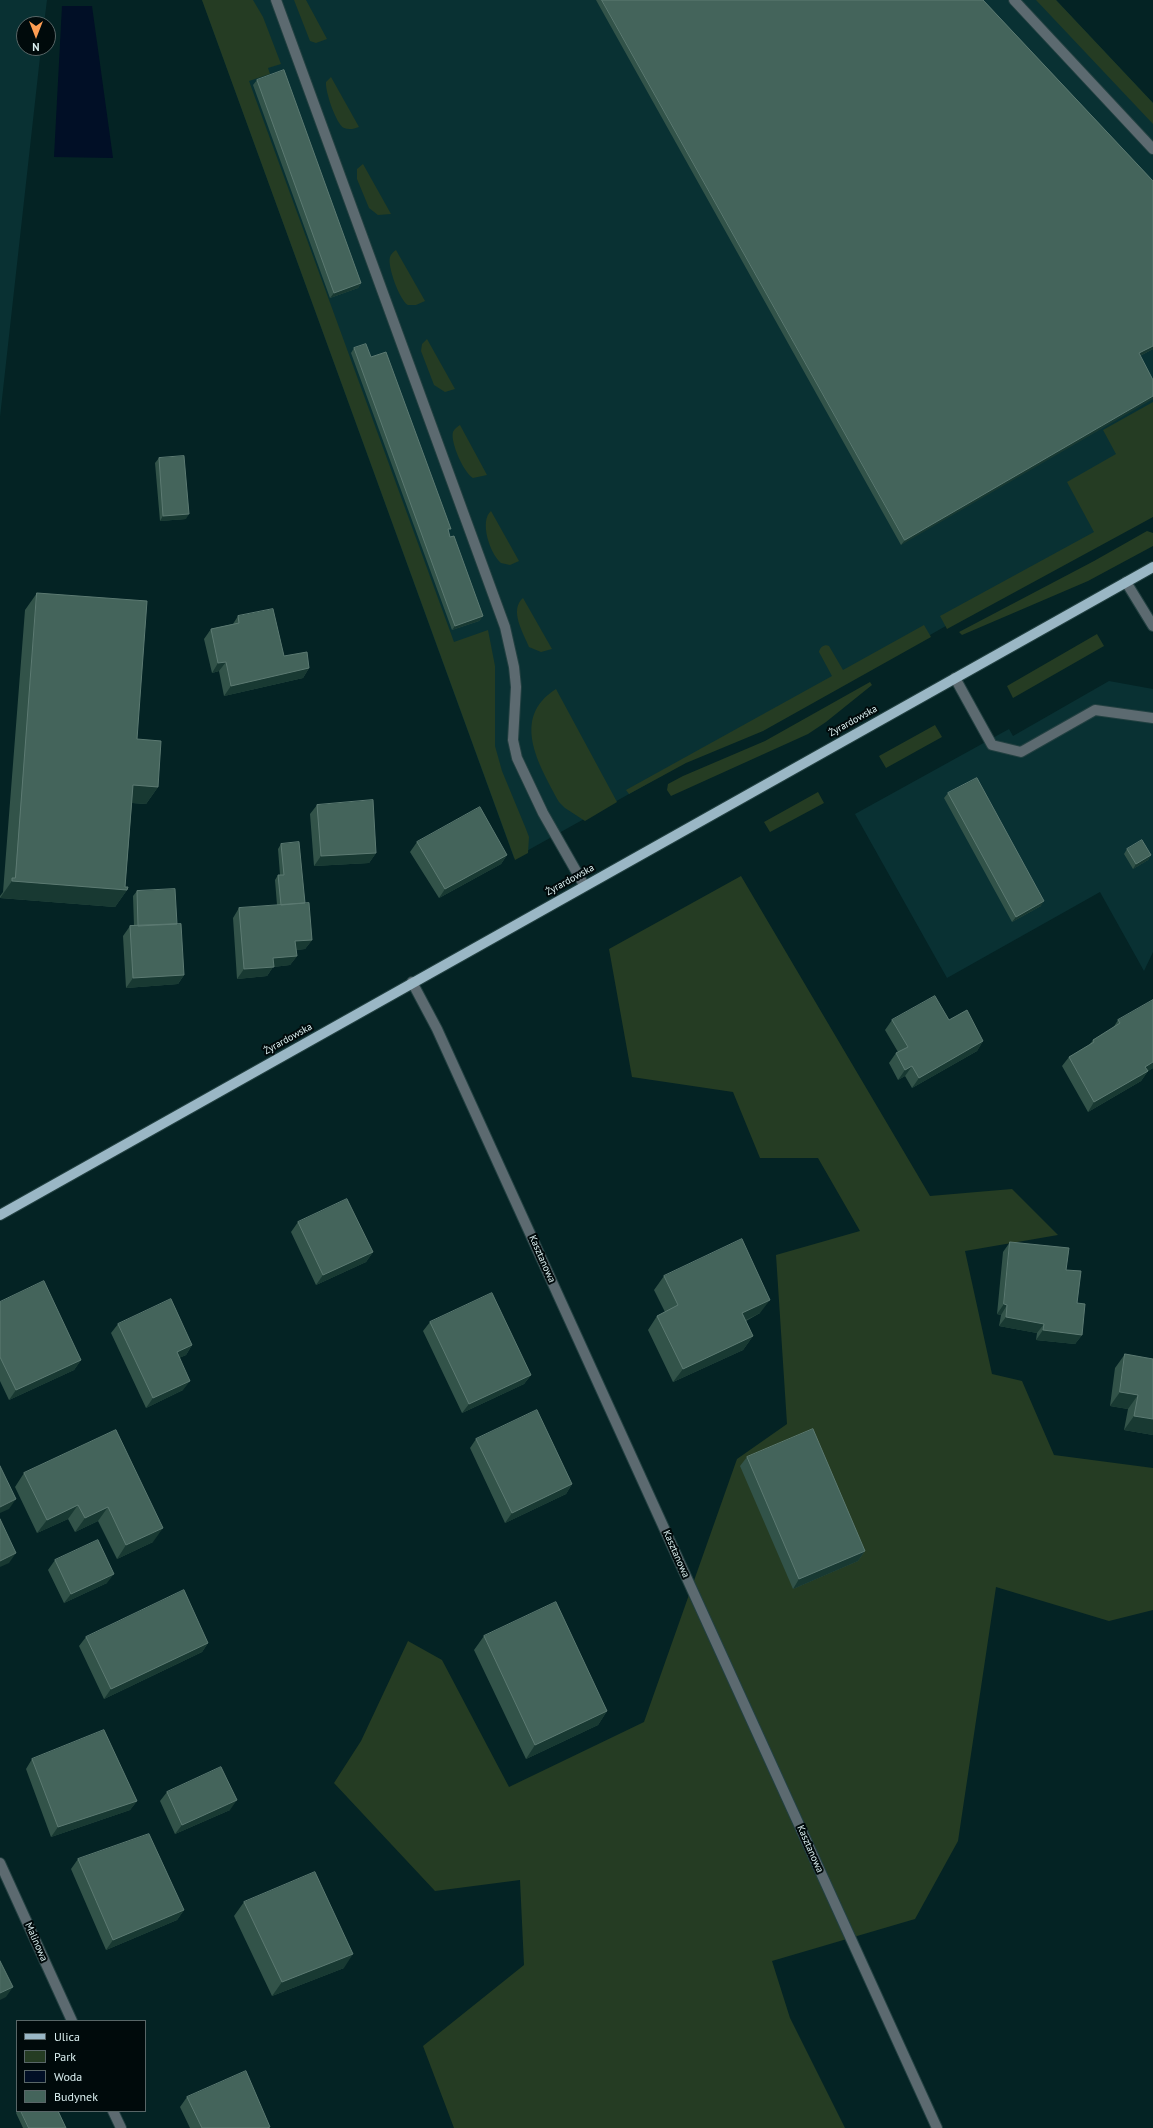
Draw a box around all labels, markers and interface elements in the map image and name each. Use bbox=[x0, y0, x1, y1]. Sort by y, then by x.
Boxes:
north arrow bbox=[16, 16, 56, 56]
text: N bbox=[32, 40, 40, 54]
street label: Żyrardowska bbox=[827, 703, 879, 739]
street label: Żyrardowska bbox=[544, 862, 596, 898]
street label: Żyrardowska bbox=[262, 1021, 314, 1057]
street label: Kasztanowa bbox=[526, 1233, 558, 1285]
street label: Kasztanowa bbox=[660, 1528, 692, 1580]
street label: Kasztanowa bbox=[794, 1823, 826, 1875]
street label: Malinowa bbox=[22, 1921, 50, 1963]
legend bbox=[16, 2020, 146, 2112]
text: Ulica bbox=[54, 2029, 80, 2044]
text: Park bbox=[54, 2049, 76, 2064]
text: Woda bbox=[54, 2069, 82, 2084]
text: Budynek bbox=[54, 2089, 98, 2104]

